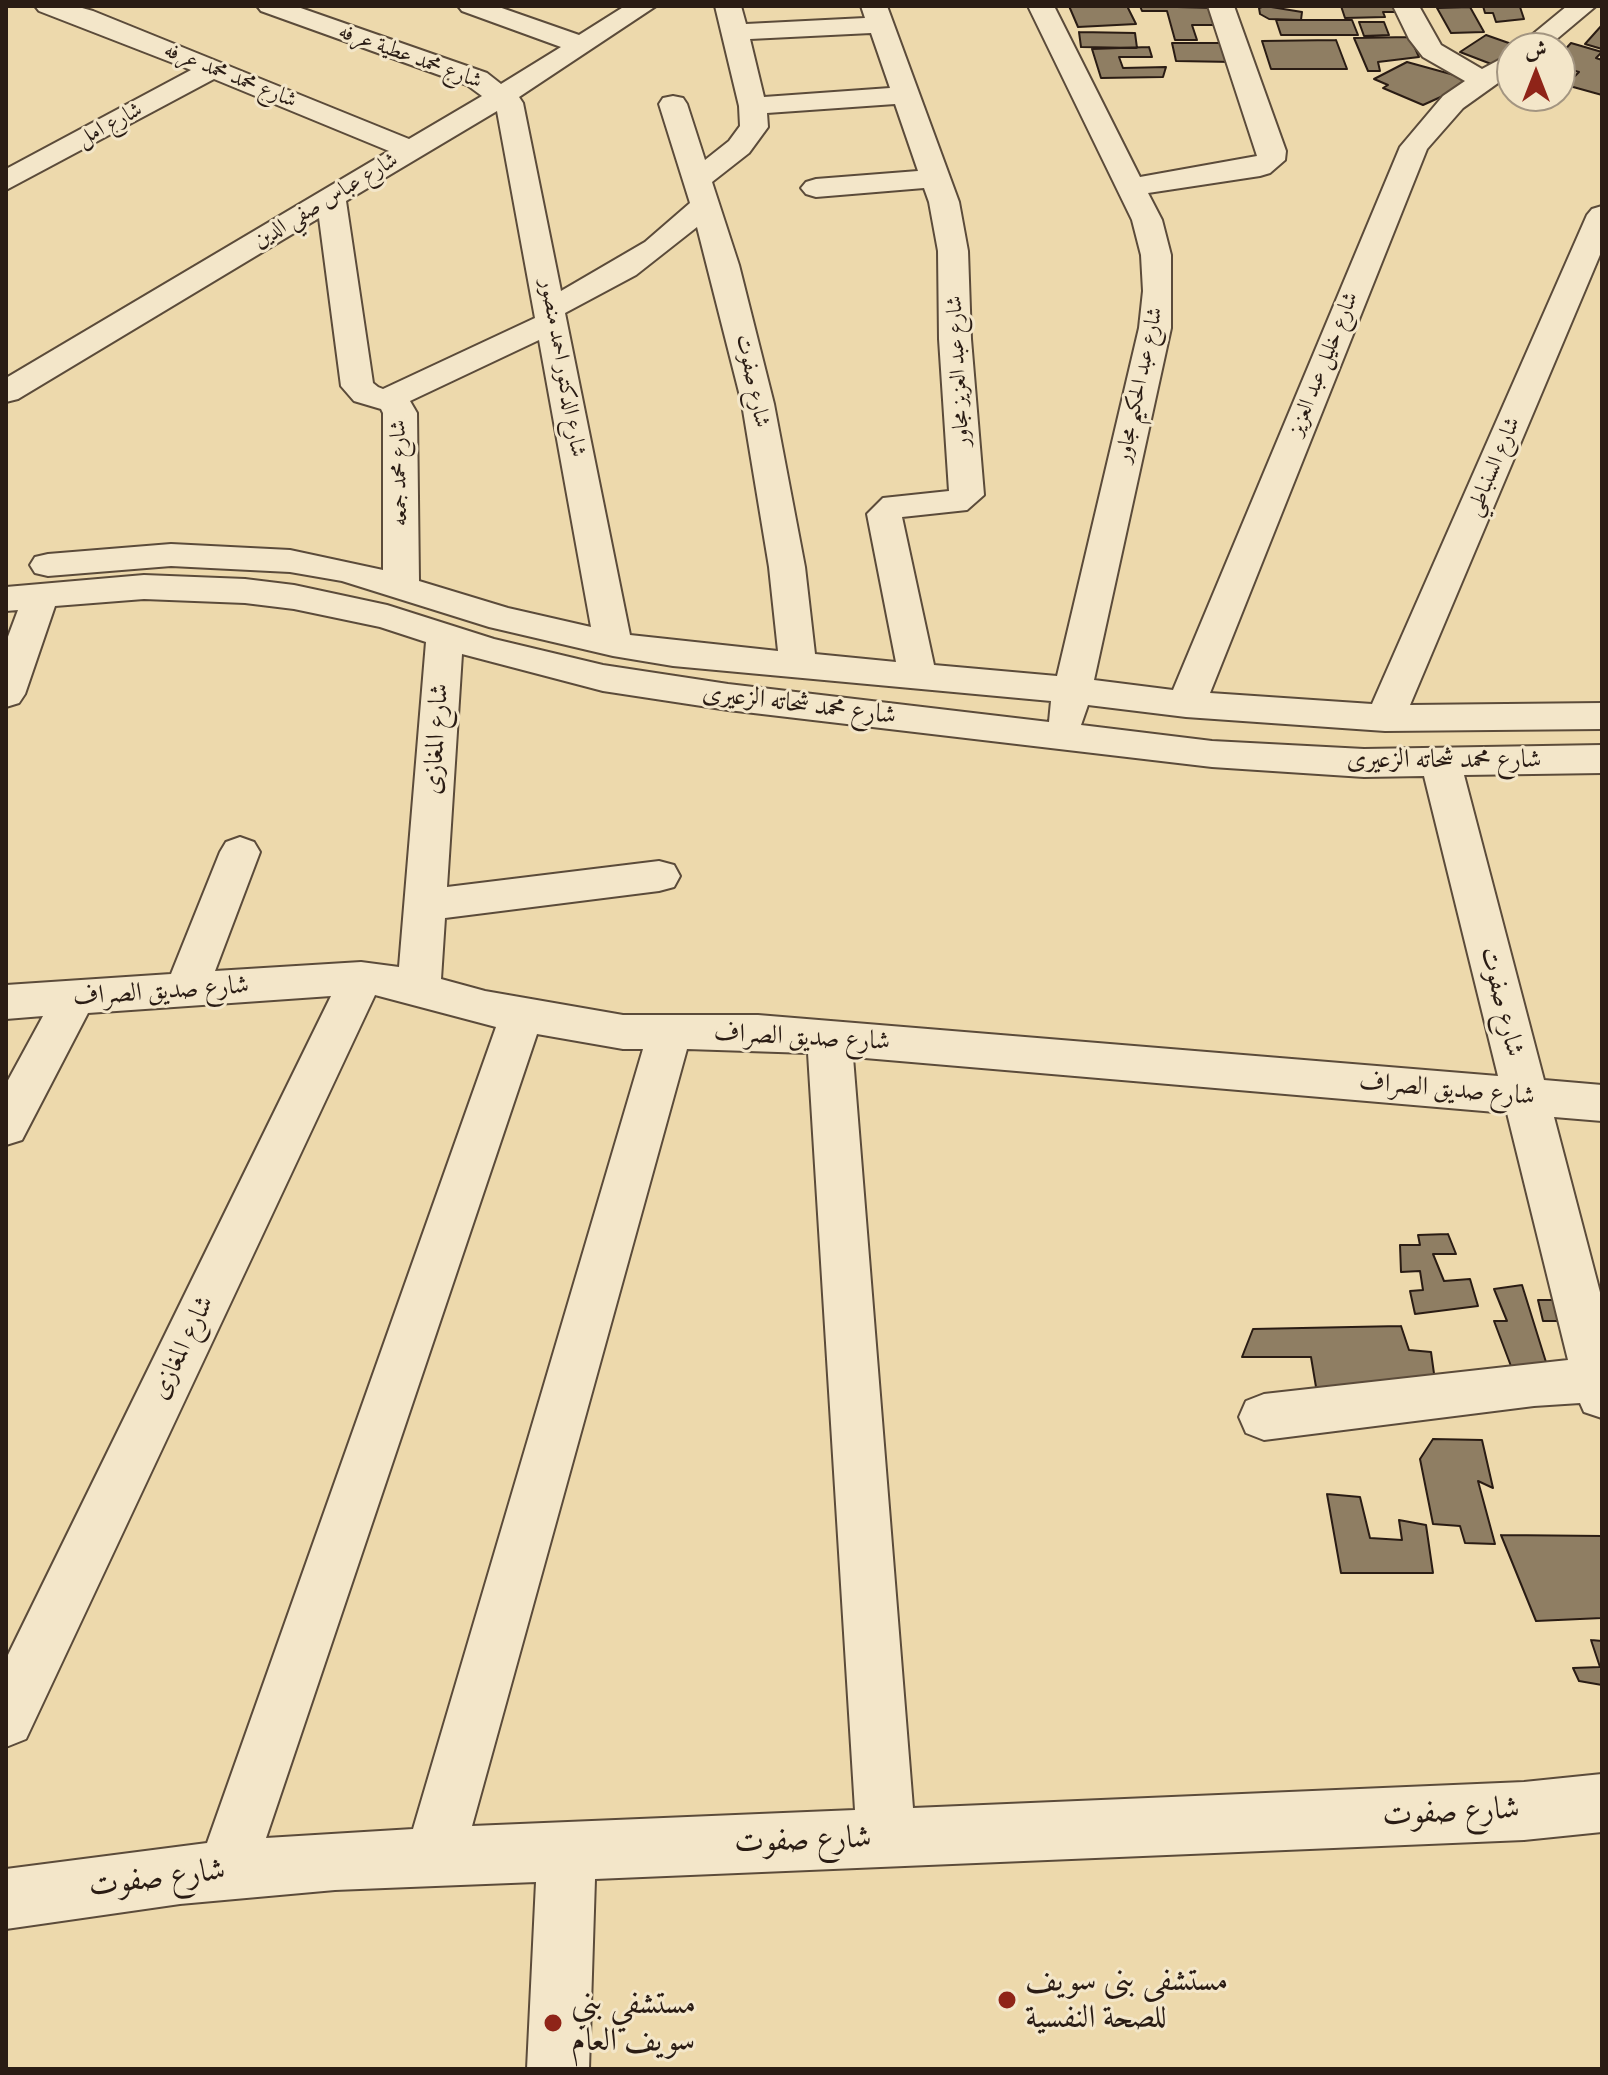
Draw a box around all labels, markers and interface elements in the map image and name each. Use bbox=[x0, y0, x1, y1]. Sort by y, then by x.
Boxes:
street label: شارع محمد عطية عرفه bbox=[335, 19, 485, 95]
north arrow bbox=[1496, 32, 1576, 112]
street label: شارع محمد محمد عرفه bbox=[160, 37, 300, 115]
text: ش bbox=[1525, 37, 1547, 63]
street label: شارع امل bbox=[73, 97, 147, 153]
street label: شارع عباس صفي الدين bbox=[249, 147, 403, 255]
street label: شارع الدكتور احمد منصور bbox=[533, 277, 591, 459]
street label: شارع خليل عبد العزيز bbox=[1283, 288, 1365, 440]
street label: شارع عبد العزيز مجاور bbox=[942, 295, 976, 447]
street label: شارع عبد الحكيم مجاور bbox=[1111, 305, 1169, 465]
street label: شارع صفوت bbox=[729, 332, 775, 430]
street label: شارع السنباطي bbox=[1461, 413, 1527, 521]
street label: شارع محمد جمعه bbox=[386, 420, 414, 526]
street label: شارع محمد شحاته الزعيرى bbox=[700, 678, 898, 732]
street label: شارع المغازى bbox=[418, 682, 456, 796]
street label: شارع محمد شحاته الزعيرى bbox=[1346, 745, 1542, 777]
street label: شارع صفوت bbox=[1472, 944, 1530, 1060]
street label: شارع صديق الصراف bbox=[72, 970, 250, 1014]
street label: شارع صديق الصراف bbox=[713, 1018, 891, 1058]
street label: شارع صديق الصراف bbox=[1358, 1067, 1536, 1113]
street label: شارع المغازى bbox=[145, 1291, 221, 1405]
street label: شارع صفوت bbox=[1381, 1790, 1521, 1836]
street label: شارع صفوت bbox=[734, 1819, 872, 1863]
street label: شارع صفوت bbox=[86, 1852, 228, 1906]
place label: مستشفى بنى سويف للصحة النفسية bbox=[1025, 1963, 1228, 2038]
place label: مستشفي بني سويف العام bbox=[571, 1986, 696, 2061]
marker: مستشفى بنى سويف للصحة النفسية bbox=[996, 1989, 1018, 2011]
marker: مستشفي بني سويف العام bbox=[542, 2012, 564, 2034]

